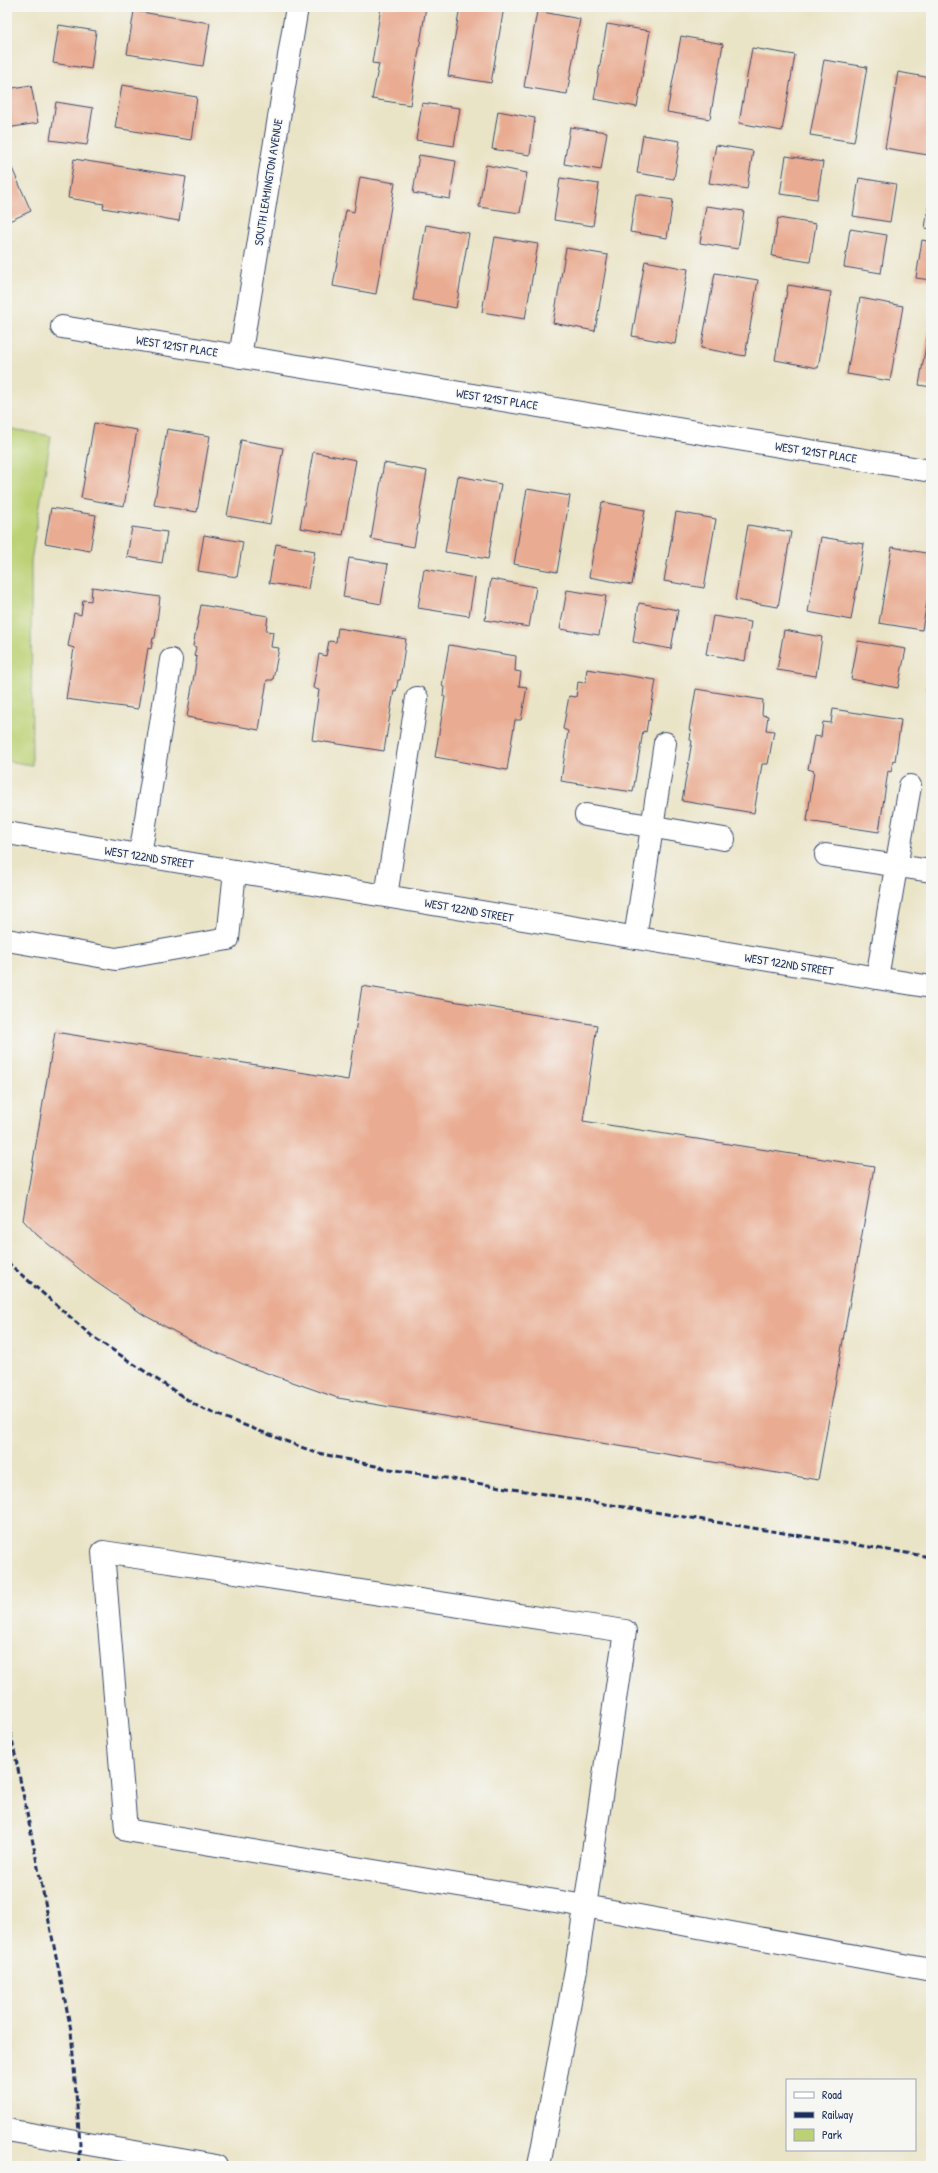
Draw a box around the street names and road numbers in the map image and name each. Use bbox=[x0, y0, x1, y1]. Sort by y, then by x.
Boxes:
street label: SOUTH LEAMINGTON AVENUE bbox=[250, 117, 287, 247]
street label: WEST 121ST PLACE bbox=[135, 331, 220, 361]
street label: WEST 121ST PLACE bbox=[455, 384, 540, 414]
street label: WEST 121ST PLACE bbox=[774, 437, 859, 467]
street label: WEST 122ND STREET bbox=[103, 842, 195, 872]
street label: WEST 122ND STREET bbox=[423, 894, 515, 926]
street label: WEST 122ND STREET bbox=[743, 949, 835, 979]

